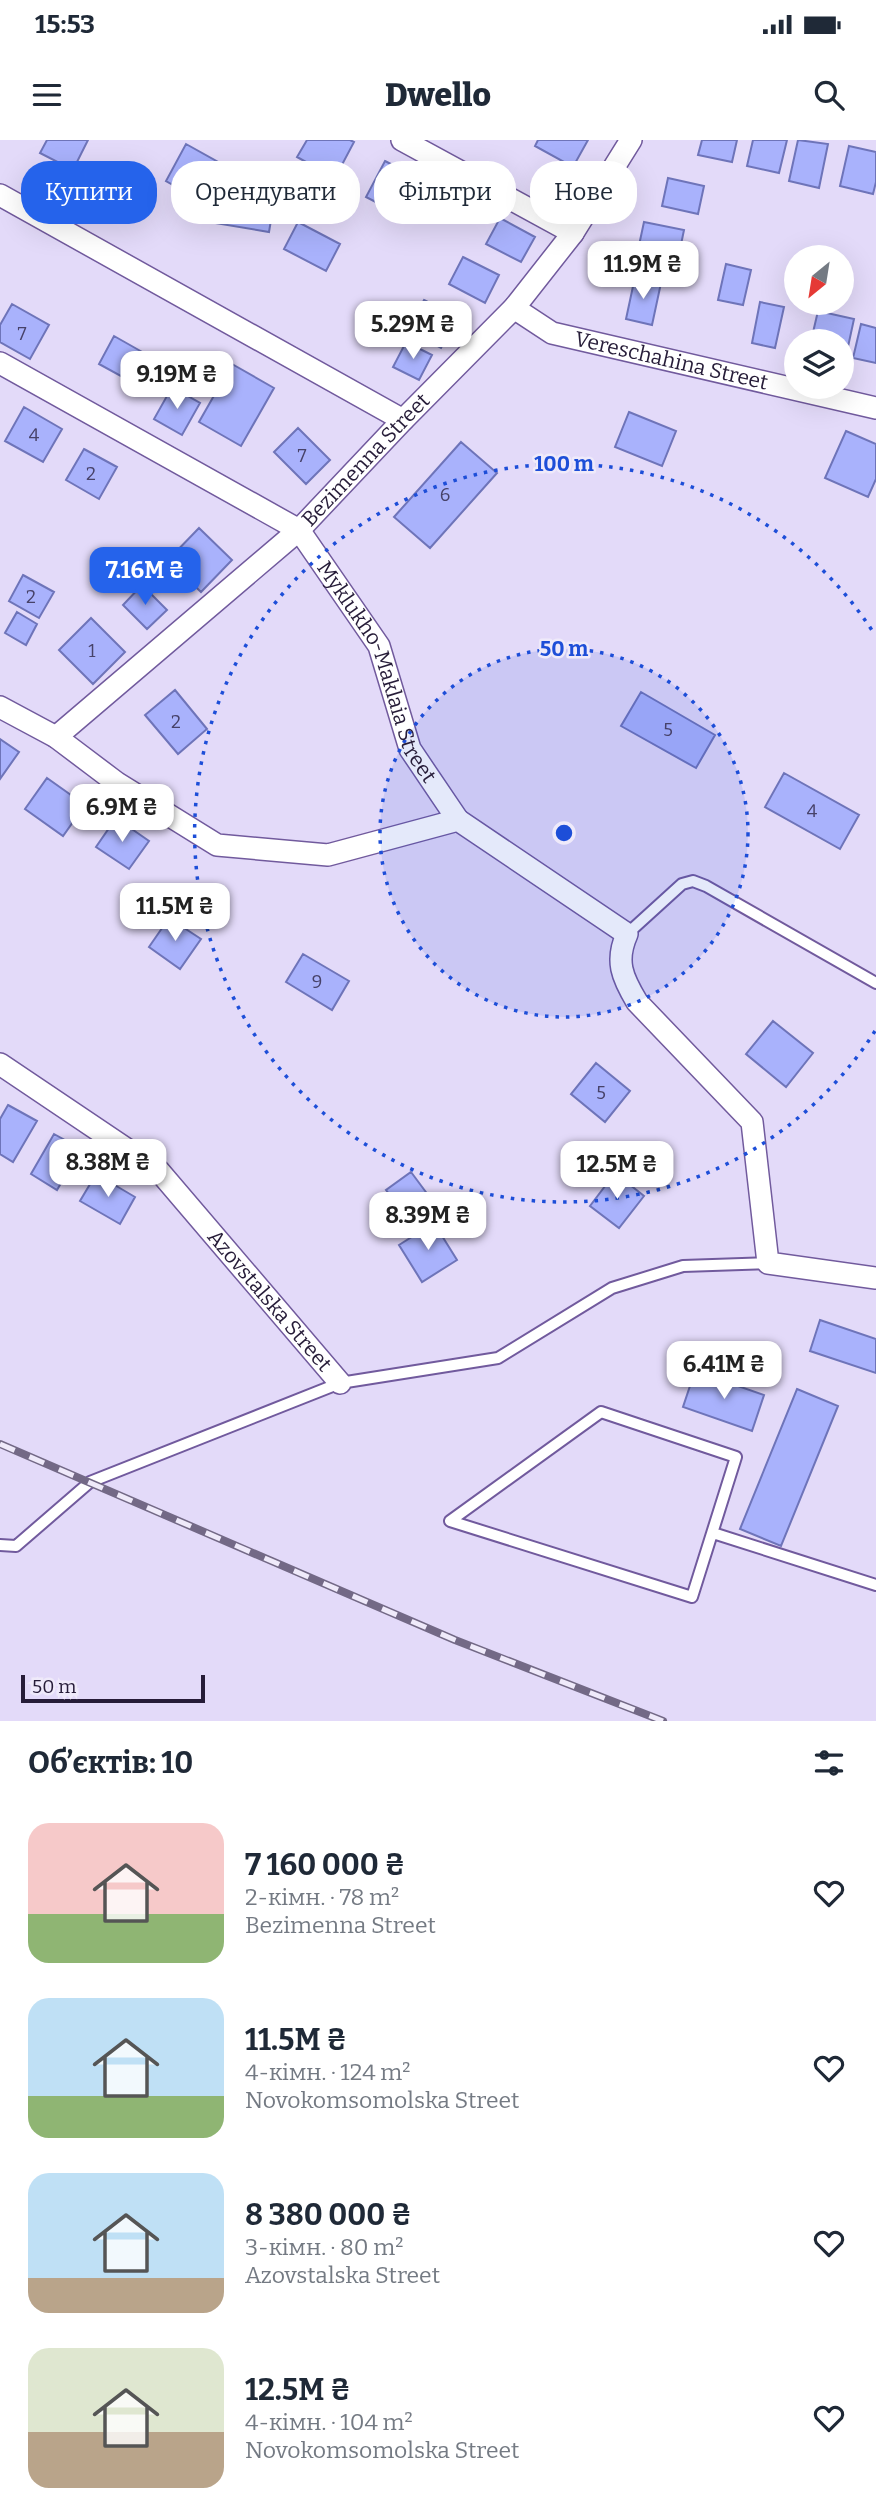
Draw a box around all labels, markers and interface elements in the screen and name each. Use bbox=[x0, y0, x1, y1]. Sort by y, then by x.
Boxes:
text: 15:53 bbox=[35, 9, 95, 40]
icon: menu bbox=[28, 76, 66, 114]
text: Dwello bbox=[385, 76, 491, 114]
icon: search bbox=[810, 76, 848, 114]
chip: Купити bbox=[21, 161, 157, 224]
chip: Орендувати bbox=[171, 161, 360, 224]
chip: Фільтри bbox=[374, 161, 516, 224]
chip: Нове bbox=[530, 161, 637, 224]
pin: 11.9M ₴ bbox=[578, 242, 708, 301]
north arrow bbox=[784, 245, 854, 315]
map controls bbox=[784, 245, 854, 399]
text: 11.9M ₴ bbox=[604, 250, 682, 278]
pin: 5.29M ₴ bbox=[348, 302, 478, 361]
text: 5.29M ₴ bbox=[371, 310, 455, 338]
house number: 7 bbox=[17, 323, 27, 345]
street label: Vereschahina Street bbox=[572, 326, 771, 396]
button: layers bbox=[784, 329, 854, 399]
pin: 9.19M ₴ bbox=[112, 352, 242, 411]
text: 9.19M ₴ bbox=[136, 360, 218, 388]
street label: Bezimenna Street bbox=[296, 387, 435, 532]
house number: 4 bbox=[29, 424, 40, 446]
house number: 7 bbox=[297, 445, 307, 467]
text: 100 m bbox=[534, 451, 594, 477]
house number: 2 bbox=[86, 463, 96, 485]
house number: 6 bbox=[440, 484, 450, 506]
pin: 7.16M ₴ bbox=[80, 547, 210, 607]
text: 7.16M ₴ bbox=[106, 556, 184, 584]
street label: Myklukho-Maklaia Street bbox=[311, 556, 442, 788]
house number: 2 bbox=[26, 586, 36, 608]
text: 50 m bbox=[540, 636, 588, 662]
house number: 1 bbox=[88, 640, 96, 662]
house number: 2 bbox=[171, 711, 181, 733]
house number: 5 bbox=[663, 719, 673, 741]
pin: 6.9M ₴ bbox=[65, 784, 179, 844]
text: 6.9M ₴ bbox=[86, 793, 158, 821]
house number: 4 bbox=[807, 800, 818, 822]
centre of rings bbox=[552, 821, 576, 845]
pin: 11.5M ₴ bbox=[110, 884, 240, 943]
text: 11.5M ₴ bbox=[136, 892, 214, 920]
house number: 9 bbox=[312, 971, 322, 993]
house number: 5 bbox=[596, 1082, 606, 1104]
pin: 8.38M ₴ bbox=[43, 1140, 173, 1199]
pin: 12.5M ₴ bbox=[552, 1142, 682, 1201]
text: 8.38M ₴ bbox=[65, 1148, 151, 1176]
text: 12.5M ₴ bbox=[576, 1150, 658, 1178]
pin: 8.39M ₴ bbox=[363, 1192, 493, 1252]
text: 8.39M ₴ bbox=[385, 1201, 471, 1229]
street label: Azovstalska Street bbox=[202, 1224, 338, 1377]
pin: 6.41M ₴ bbox=[659, 1342, 789, 1401]
text: 6.41M ₴ bbox=[683, 1350, 765, 1378]
scale bar bbox=[21, 1672, 205, 1704]
text: 50 m bbox=[32, 1675, 76, 1698]
icon: filters bbox=[810, 1744, 848, 1782]
text: Об’єктів: 10 bbox=[28, 1745, 193, 1781]
text: 7 160 000 ₴ bbox=[245, 1847, 405, 1883]
icon: home bbox=[84, 1851, 168, 1935]
icon: heart bbox=[810, 1874, 848, 1912]
text: 2-кімн. · 78 m² bbox=[245, 1883, 399, 1911]
text: Bezimenna Street bbox=[245, 1911, 436, 1939]
text: 11.5M ₴ bbox=[245, 2022, 347, 2058]
icon: home bbox=[84, 2026, 168, 2110]
icon: heart bbox=[810, 2049, 848, 2087]
text: 4-кімн. · 124 m² bbox=[245, 2058, 410, 2086]
text: Novokomsomolska Street bbox=[245, 2086, 519, 2114]
text: 8 380 000 ₴ bbox=[245, 2197, 412, 2233]
icon: home bbox=[84, 2201, 168, 2285]
icon: heart bbox=[810, 2224, 848, 2262]
text: 3-кімн. · 80 m² bbox=[245, 2233, 403, 2261]
text: Azovstalska Street bbox=[245, 2261, 440, 2289]
text: 12.5M ₴ bbox=[245, 2372, 351, 2408]
icon: home bbox=[84, 2376, 168, 2460]
icon: heart bbox=[810, 2399, 848, 2437]
text: 4-кімн. · 104 m² bbox=[245, 2408, 413, 2436]
text: Novokomsomolska Street bbox=[245, 2436, 519, 2464]

